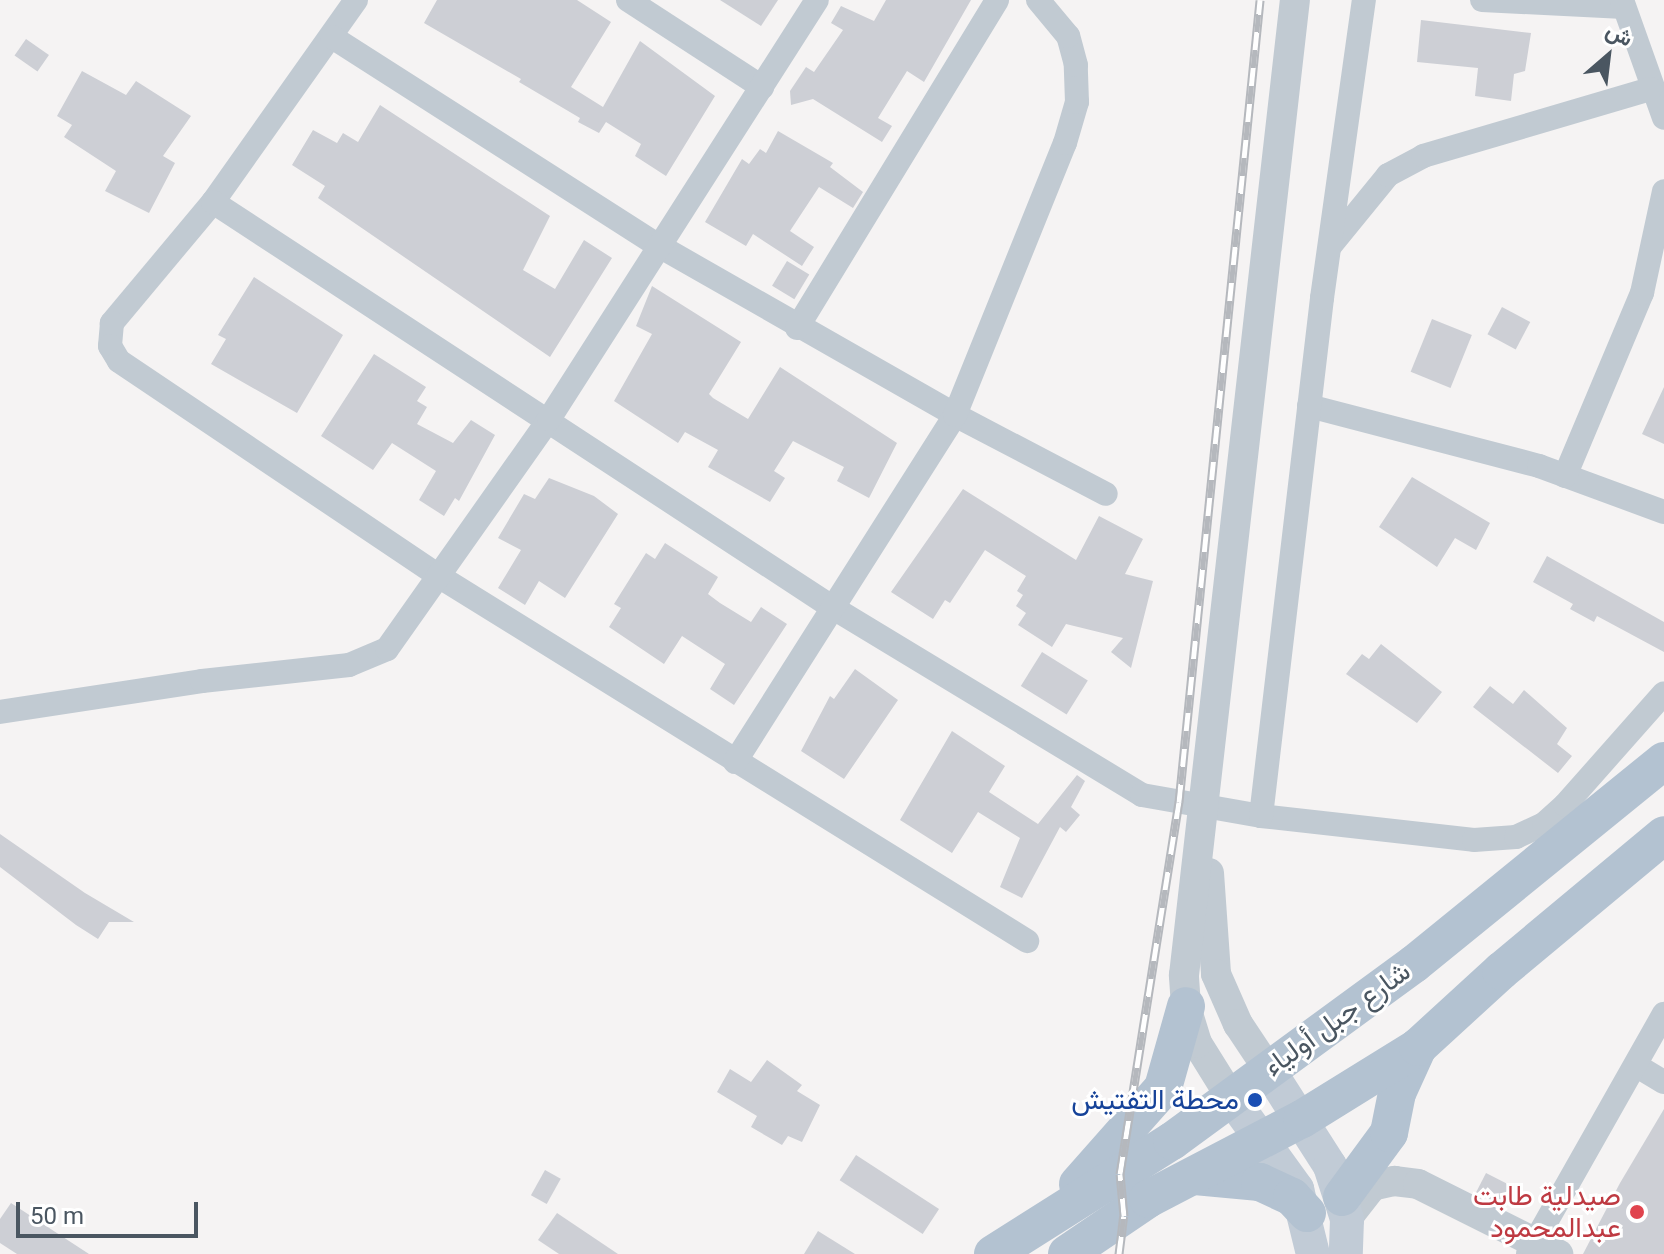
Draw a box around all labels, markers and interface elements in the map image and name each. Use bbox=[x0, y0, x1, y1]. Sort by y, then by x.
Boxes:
north arrow bbox=[1568, 16, 1648, 96]
text: ش bbox=[1602, 17, 1637, 52]
street label: شارع جبل أولياء bbox=[1257, 954, 1417, 1084]
place label: محطة التفتيش bbox=[1071, 1083, 1239, 1117]
marker: محطة التفتيش bbox=[1246, 1091, 1264, 1109]
place label: صيدلية طابت عبدالمحمود bbox=[1473, 1179, 1621, 1245]
scale bar bbox=[20, 1186, 202, 1236]
text: 50 m bbox=[30, 1202, 84, 1230]
marker: صيدلية طابت عبدالمحمود bbox=[1628, 1203, 1646, 1221]

